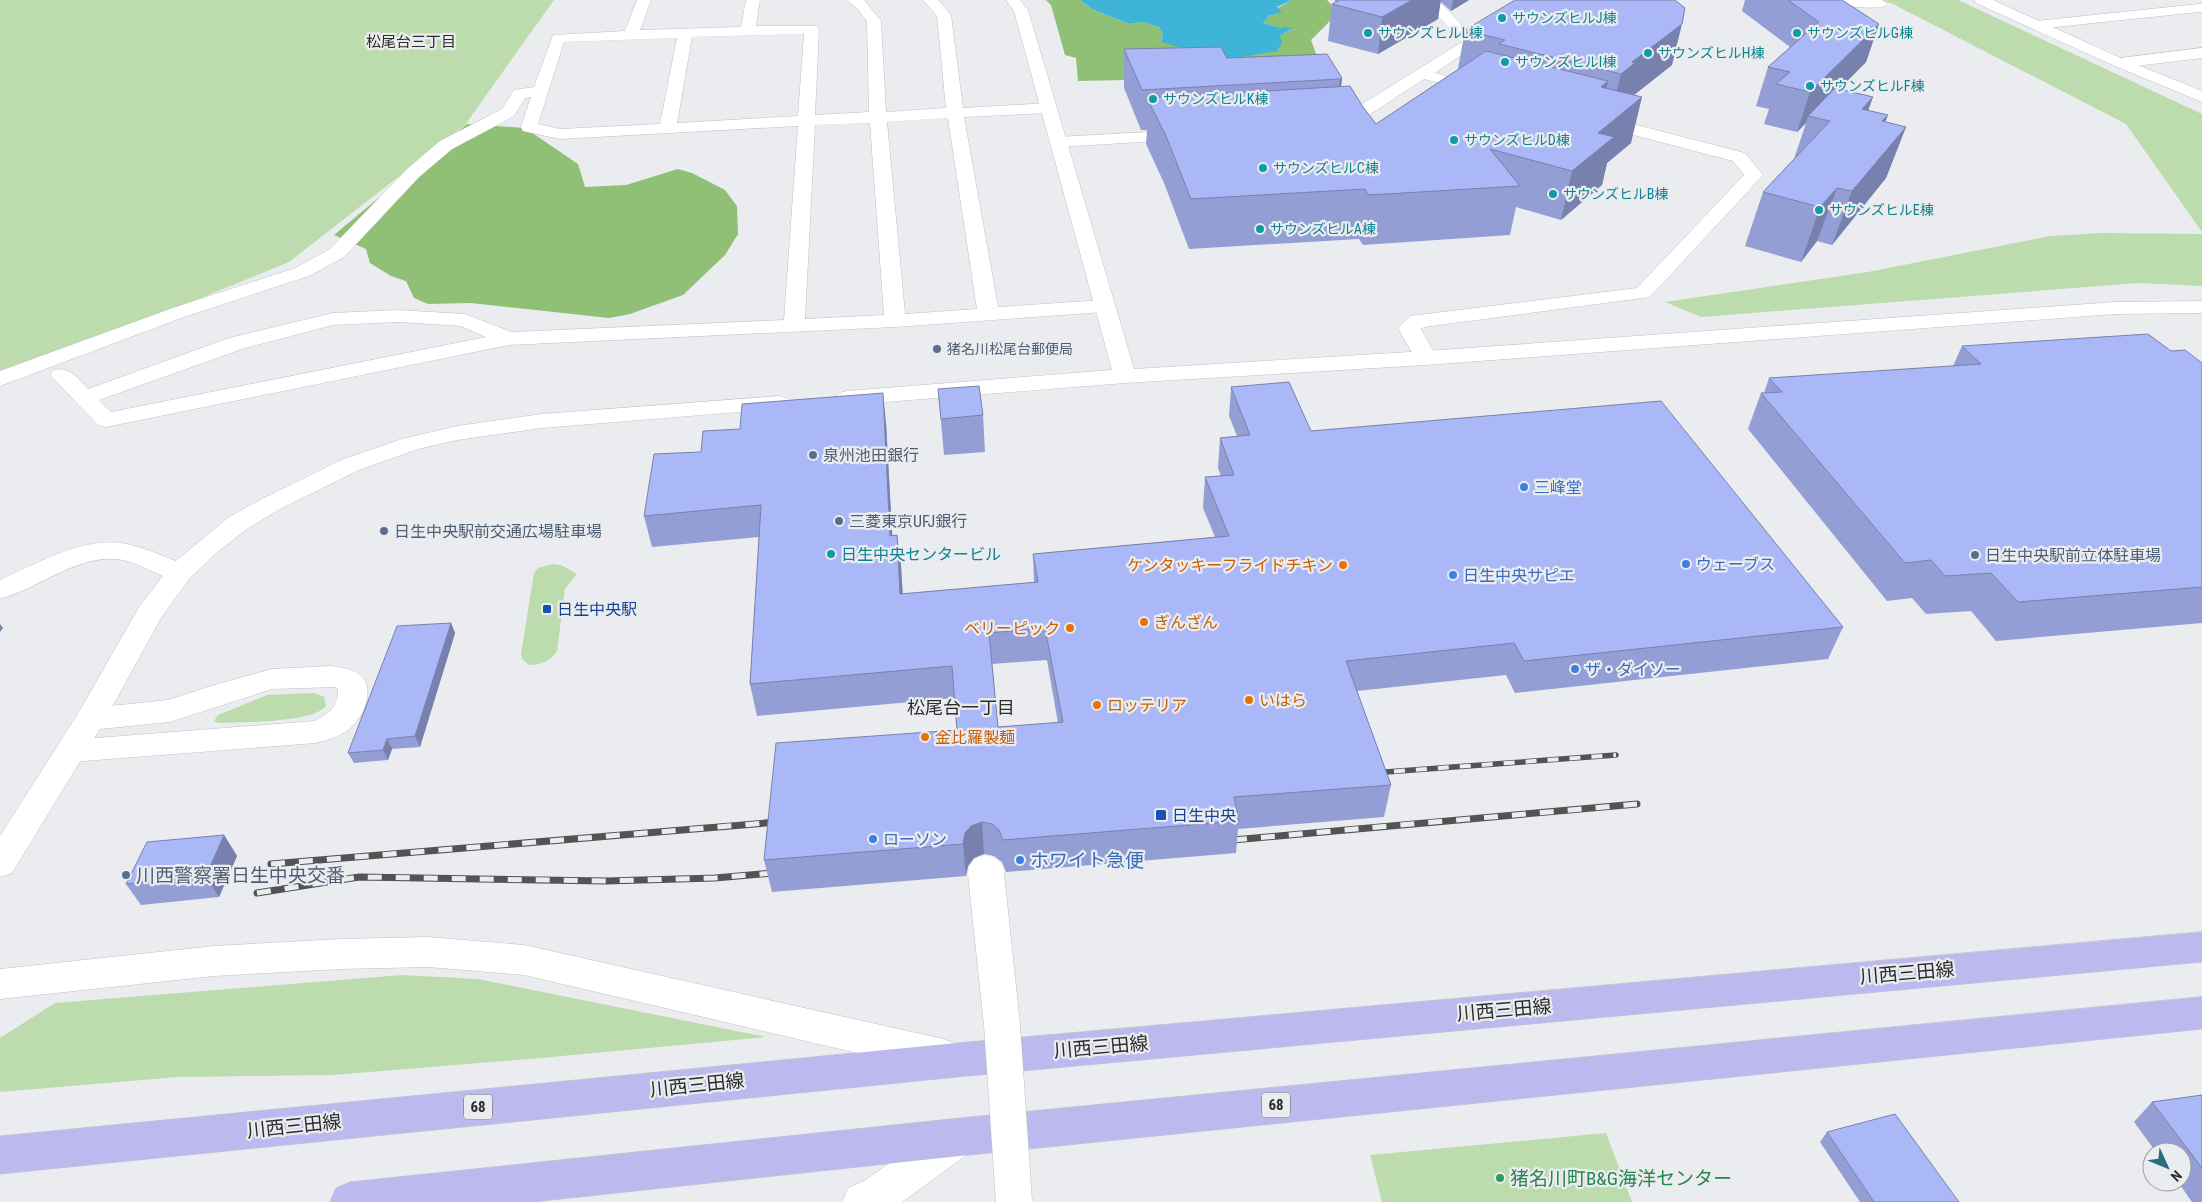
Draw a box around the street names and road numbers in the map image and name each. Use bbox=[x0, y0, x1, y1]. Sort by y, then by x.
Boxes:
street label: 川西三田線 bbox=[1859, 957, 1955, 989]
street label: 川西三田線 bbox=[1456, 994, 1552, 1026]
street label: 川西三田線 bbox=[1053, 1031, 1149, 1063]
street label: 川西三田線 bbox=[649, 1069, 745, 1101]
road number: 68 bbox=[1262, 1092, 1290, 1118]
road number: 68 bbox=[464, 1094, 492, 1120]
street label: 川西三田線 bbox=[246, 1110, 342, 1142]

